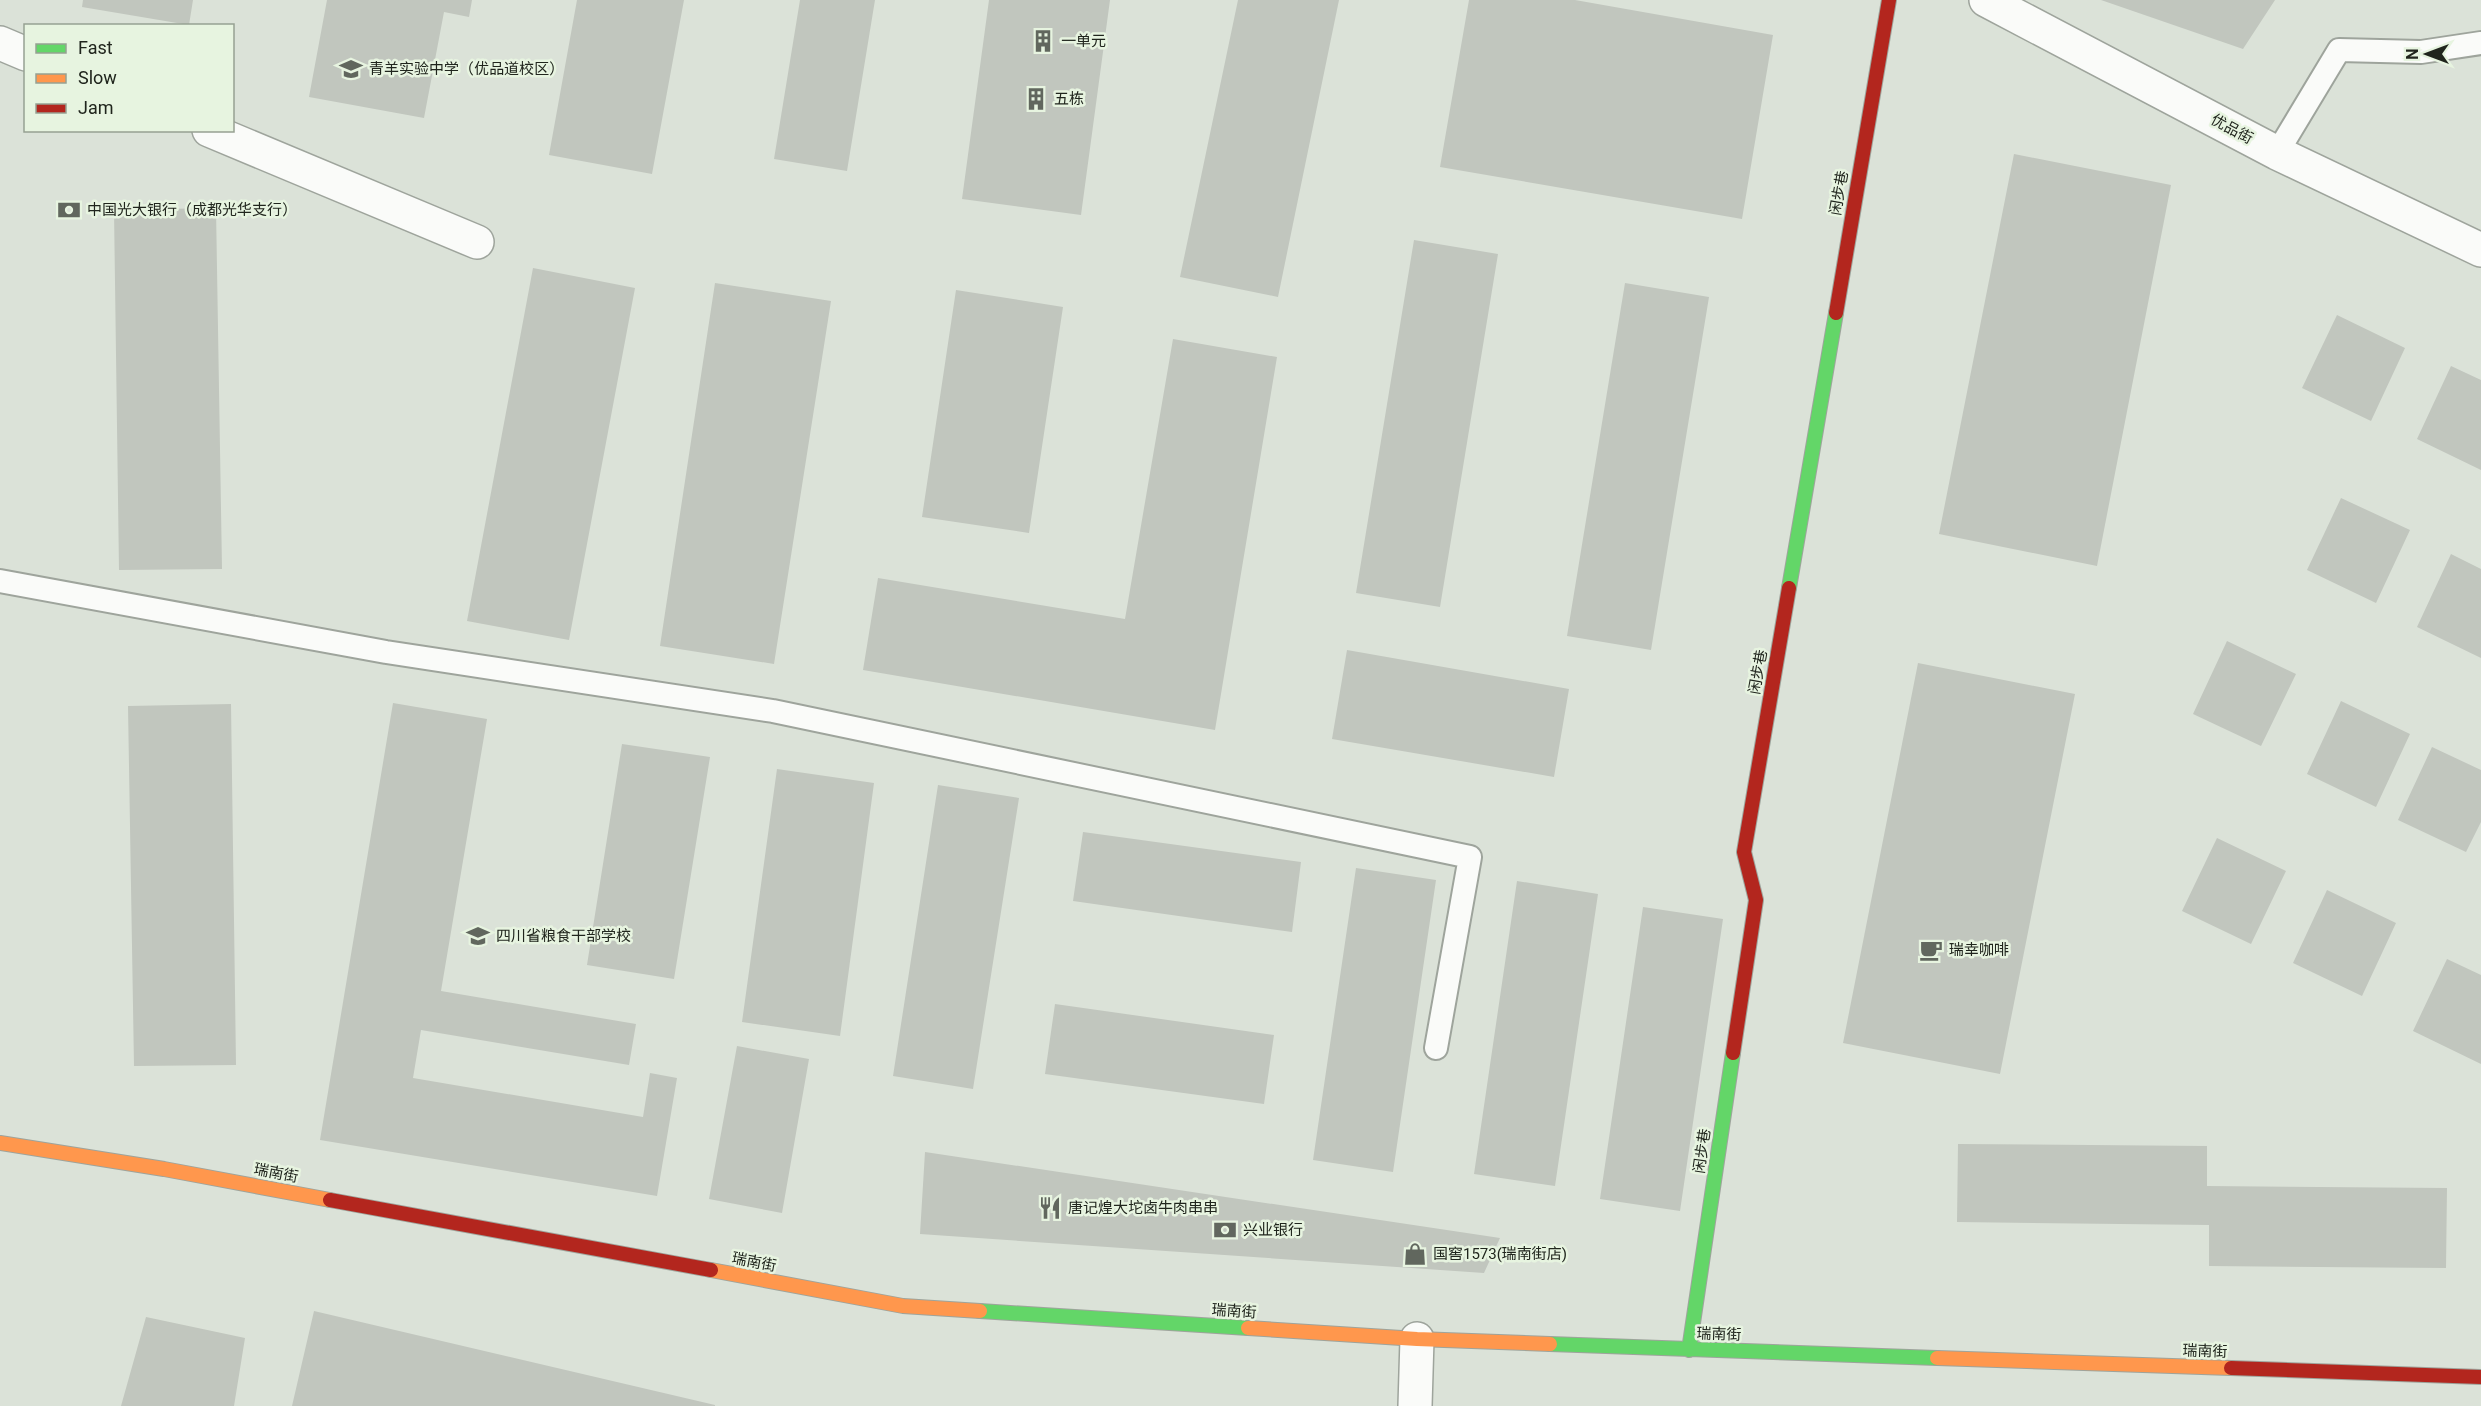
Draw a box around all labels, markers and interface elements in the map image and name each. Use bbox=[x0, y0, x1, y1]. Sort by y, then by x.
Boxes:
legend bbox=[24, 24, 234, 132]
north arrow bbox=[2397, 24, 2457, 84]
building icon: 一单元 bbox=[1030, 28, 1056, 54]
place label: 一单元 bbox=[1061, 32, 1106, 50]
text: Fast bbox=[78, 37, 113, 58]
text: N bbox=[2403, 48, 2422, 60]
school or university icon: 青羊实验中学（优品道校区） bbox=[338, 56, 364, 82]
place label: 青羊实验中学（优品道校区） bbox=[369, 60, 564, 78]
text: Slow bbox=[78, 67, 117, 88]
building icon: 五栋 bbox=[1023, 86, 1049, 112]
place label: 五栋 bbox=[1054, 90, 1084, 108]
text: Jam bbox=[78, 97, 114, 118]
street label: 优品街 bbox=[2208, 110, 2256, 148]
street label: 闲步巷 bbox=[1826, 169, 1852, 217]
bank icon: 中国光大银行（成都光华支行） bbox=[56, 197, 82, 223]
place label: 中国光大银行（成都光华支行） bbox=[87, 201, 297, 219]
street label: 闲步巷 bbox=[1745, 648, 1771, 696]
school or university icon: 四川省粮食干部学校 bbox=[465, 923, 491, 949]
place label: 四川省粮食干部学校 bbox=[496, 927, 631, 945]
cafe icon: 瑞幸咖啡 bbox=[1918, 937, 1944, 963]
place label: 瑞幸咖啡 bbox=[1949, 941, 2009, 959]
street label: 闲步巷 bbox=[1690, 1127, 1714, 1175]
street label: 瑞南街 bbox=[252, 1160, 300, 1186]
restaurant icon: 唐记煌大坨卤牛肉串串 bbox=[1037, 1195, 1063, 1221]
place label: 唐记煌大坨卤牛肉串串 bbox=[1068, 1199, 1218, 1217]
bank icon: 兴业银行 bbox=[1212, 1217, 1238, 1243]
place label: 兴业银行 bbox=[1243, 1221, 1303, 1239]
shop icon: 国窖1573(瑞南街店) bbox=[1402, 1241, 1428, 1267]
place label: 国窖1573(瑞南街店) bbox=[1433, 1245, 1567, 1263]
street label: 瑞南街 bbox=[730, 1249, 778, 1275]
street label: 瑞南街 bbox=[1211, 1300, 1257, 1322]
street label: 瑞南街 bbox=[1696, 1324, 1742, 1344]
street label: 瑞南街 bbox=[2182, 1341, 2228, 1361]

